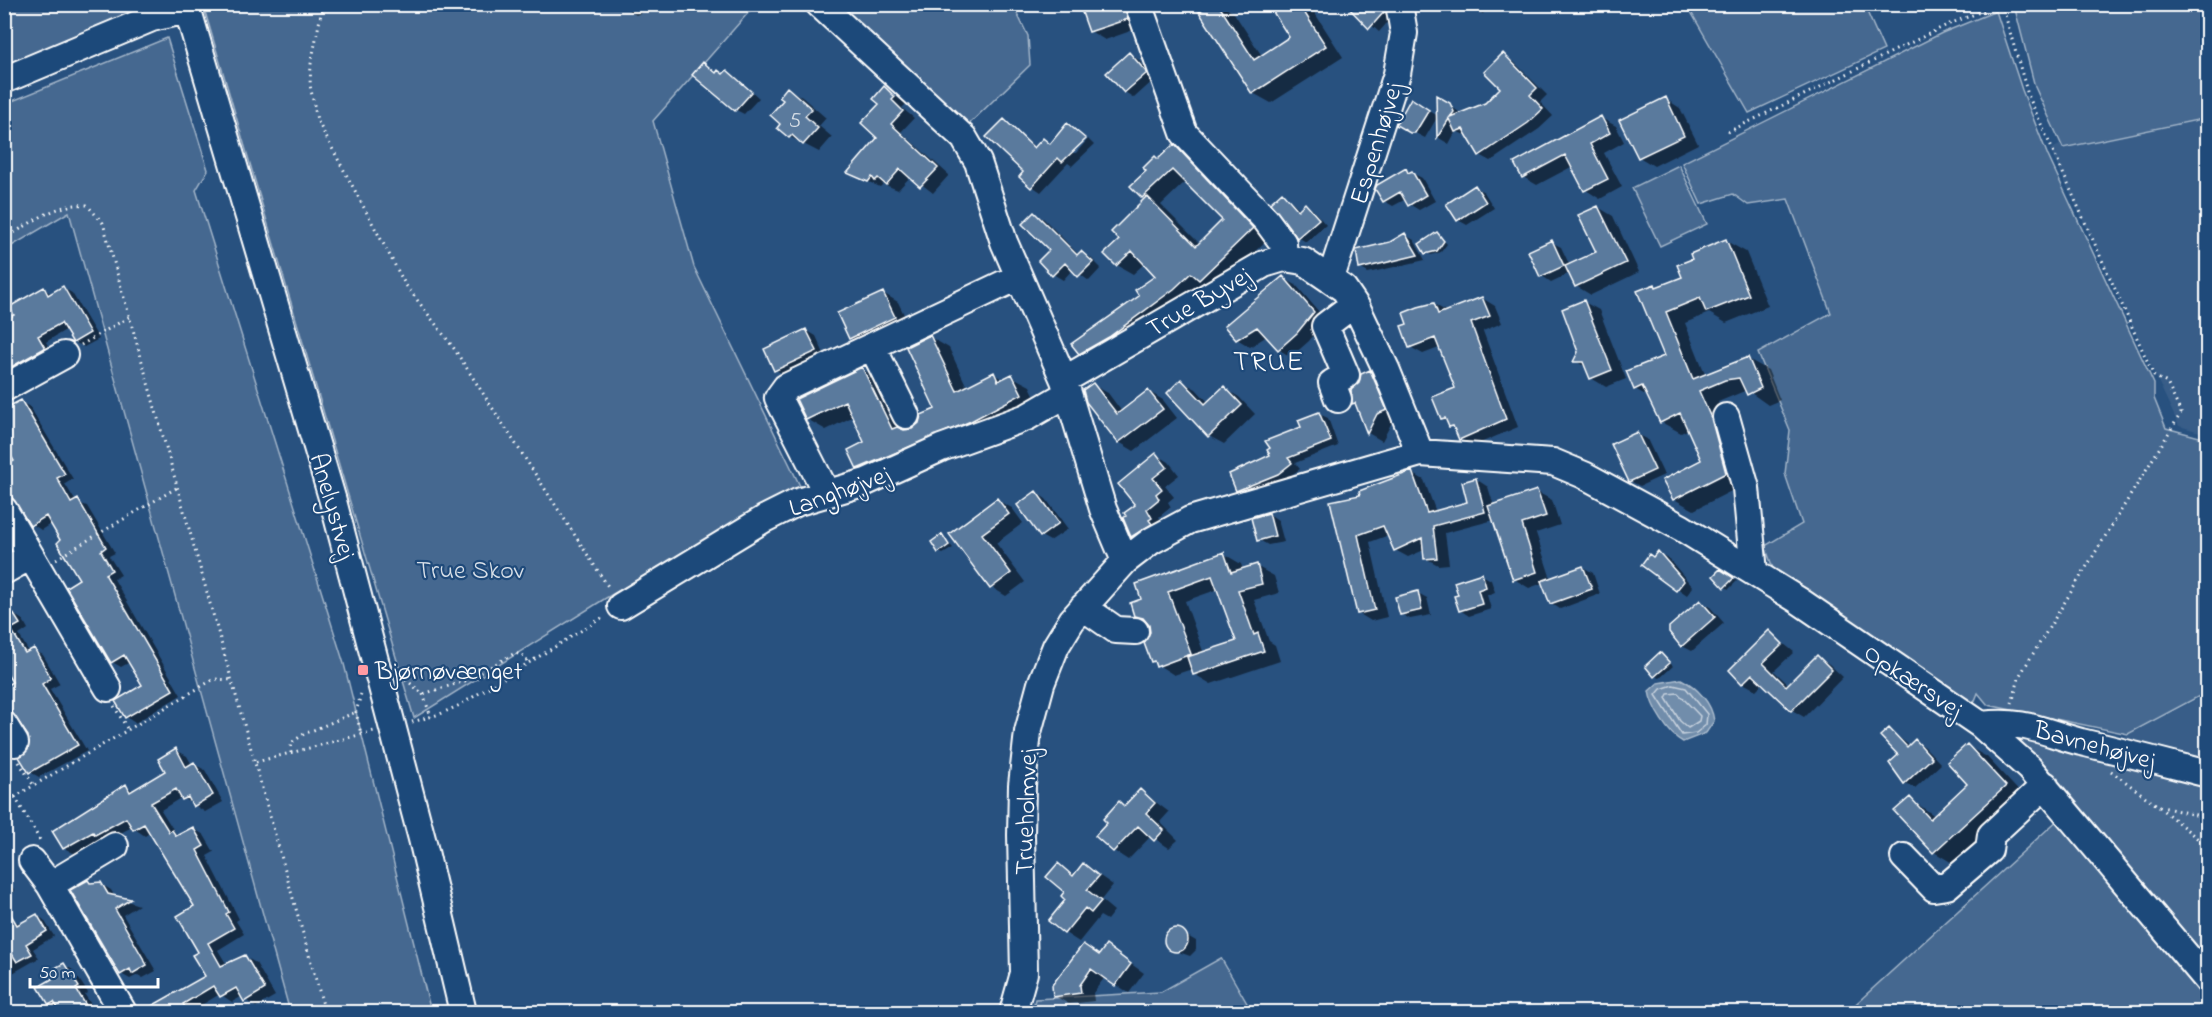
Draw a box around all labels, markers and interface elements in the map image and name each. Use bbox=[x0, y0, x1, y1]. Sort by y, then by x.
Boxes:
street label: Espenhøjvej bbox=[1341, 77, 1415, 210]
house number: 5 bbox=[789, 106, 801, 138]
street label: True Byvej bbox=[1140, 258, 1260, 349]
district label: TRUE bbox=[1233, 343, 1305, 384]
street label: Anelystvej bbox=[298, 449, 365, 565]
street label: Langhøjvej bbox=[784, 457, 897, 529]
park label: True Skov bbox=[416, 553, 525, 591]
street label: Opkærsvej bbox=[1855, 635, 1970, 730]
place label: Bjørnøvænget bbox=[374, 654, 523, 692]
marker: Bjørnøvænget bbox=[356, 663, 370, 677]
street label: Bavnehøjvej bbox=[2028, 712, 2160, 782]
street label: Trueholmvej bbox=[1007, 747, 1049, 876]
scale bar bbox=[30, 951, 158, 989]
text: 50 m bbox=[39, 961, 76, 987]

